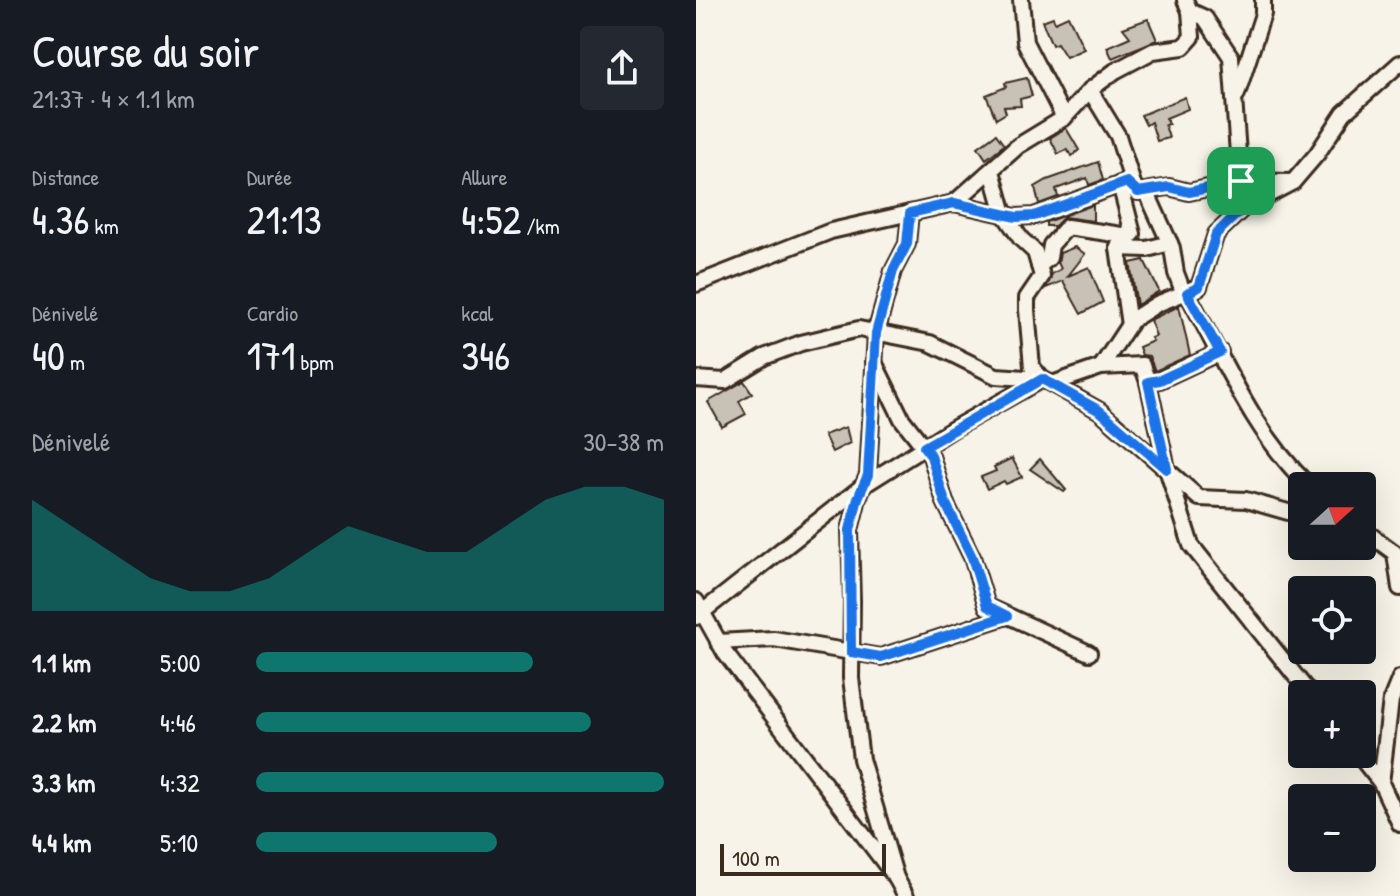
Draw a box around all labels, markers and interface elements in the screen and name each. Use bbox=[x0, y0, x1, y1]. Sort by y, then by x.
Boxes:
text: Course du soir bbox=[32, 21, 259, 81]
button: share bbox=[580, 26, 664, 110]
text: 21:37 · 4 × 1.1 km bbox=[32, 81, 195, 116]
pin bbox=[1207, 147, 1275, 215]
icon: arrive bbox=[1219, 159, 1263, 203]
text: Distance bbox=[32, 162, 99, 192]
text: Durée bbox=[247, 162, 292, 192]
text: Allure bbox=[461, 162, 508, 192]
text: 4.36 bbox=[32, 192, 89, 246]
text: 21:13 bbox=[247, 192, 322, 246]
text: 4:52 bbox=[461, 192, 521, 246]
text: km bbox=[89, 211, 119, 241]
text: /km bbox=[521, 211, 560, 241]
text: Dénivelé bbox=[32, 298, 98, 328]
text: Cardio bbox=[247, 298, 298, 328]
text: kcal bbox=[461, 298, 493, 328]
text: 40 bbox=[32, 328, 65, 382]
text: 171 bbox=[247, 328, 296, 382]
text: 346 bbox=[461, 328, 510, 382]
text: m bbox=[65, 347, 85, 377]
text: bpm bbox=[296, 347, 334, 377]
text: Dénivelé bbox=[32, 424, 110, 459]
text: 30–38 m bbox=[583, 424, 664, 459]
north arrow bbox=[1288, 472, 1376, 560]
map controls bbox=[1288, 472, 1376, 872]
button: locate bbox=[1288, 576, 1376, 664]
text: 1.1 km bbox=[32, 645, 91, 680]
text: 5:00 bbox=[160, 645, 200, 680]
button: + bbox=[1288, 680, 1376, 768]
text: 2.2 km bbox=[32, 705, 96, 740]
text: 4:46 bbox=[160, 705, 196, 740]
text: 3.3 km bbox=[32, 765, 95, 800]
text: 4:32 bbox=[160, 765, 200, 800]
button: − bbox=[1288, 784, 1376, 872]
text: 4.4 km bbox=[32, 825, 92, 860]
text: 5:10 bbox=[160, 825, 198, 860]
scale bar bbox=[720, 840, 886, 876]
text: 100 m bbox=[732, 843, 780, 873]

